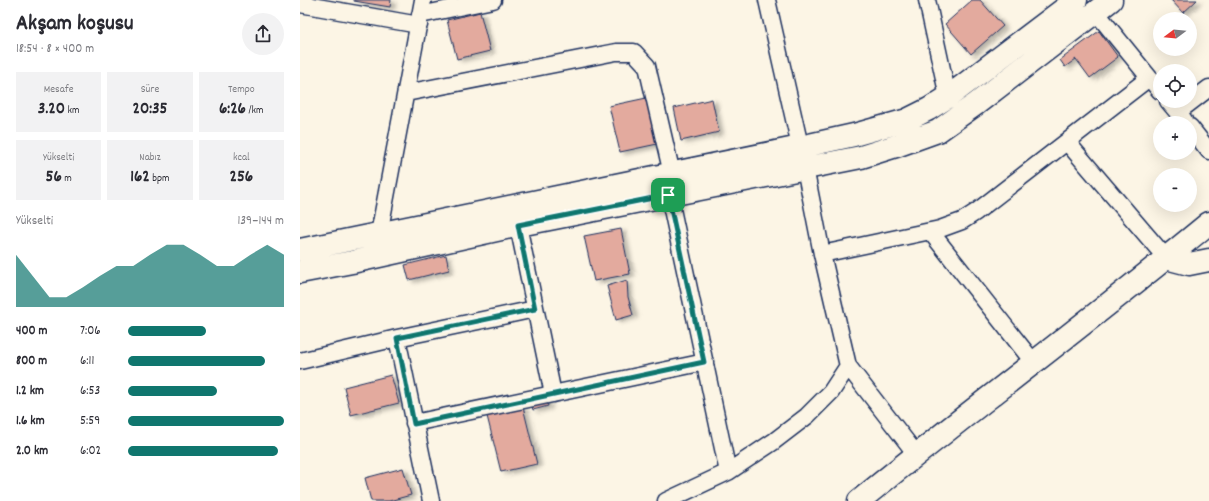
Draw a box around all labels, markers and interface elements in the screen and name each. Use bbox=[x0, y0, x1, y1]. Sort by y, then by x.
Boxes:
text: Akşam koşusu bbox=[16, 9, 134, 40]
north arrow bbox=[1153, 12, 1197, 56]
map controls bbox=[1153, 12, 1197, 212]
button: share bbox=[242, 13, 284, 55]
text: 18:54 · 8 × 400 m bbox=[16, 40, 94, 59]
button: locate bbox=[1153, 64, 1197, 108]
text: Mesafe bbox=[44, 82, 74, 98]
text: Süre bbox=[141, 82, 159, 98]
text: Tempo bbox=[228, 82, 255, 98]
text: 3.20 bbox=[38, 98, 65, 122]
text: 20:35 bbox=[133, 98, 167, 122]
text: 6:26 bbox=[219, 98, 246, 122]
text: km bbox=[65, 103, 80, 119]
text: /km bbox=[246, 103, 264, 119]
button: + bbox=[1153, 116, 1197, 160]
text: Yükselti bbox=[43, 150, 74, 166]
text: Nabız bbox=[139, 150, 161, 166]
text: kcal bbox=[233, 150, 250, 166]
text: 56 bbox=[46, 166, 62, 190]
text: 162 bbox=[130, 166, 150, 190]
text: 256 bbox=[230, 166, 253, 190]
button: − bbox=[1153, 168, 1197, 212]
text: m bbox=[62, 171, 72, 187]
text: bpm bbox=[150, 171, 170, 187]
pin bbox=[651, 178, 685, 212]
icon: arrive bbox=[657, 184, 679, 206]
text: Yükselti bbox=[16, 212, 53, 231]
text: 139–144 m bbox=[237, 212, 284, 231]
text: 400 m bbox=[16, 322, 47, 341]
text: 7:06 bbox=[80, 322, 101, 341]
text: 800 m bbox=[16, 352, 47, 371]
text: 6:11 bbox=[80, 352, 94, 371]
text: 1.2 km bbox=[16, 382, 44, 401]
text: 6:53 bbox=[80, 382, 100, 401]
text: 1.6 km bbox=[16, 412, 45, 431]
text: 5:59 bbox=[80, 412, 100, 431]
text: 2.0 km bbox=[16, 442, 48, 461]
text: 6:02 bbox=[80, 442, 101, 461]

